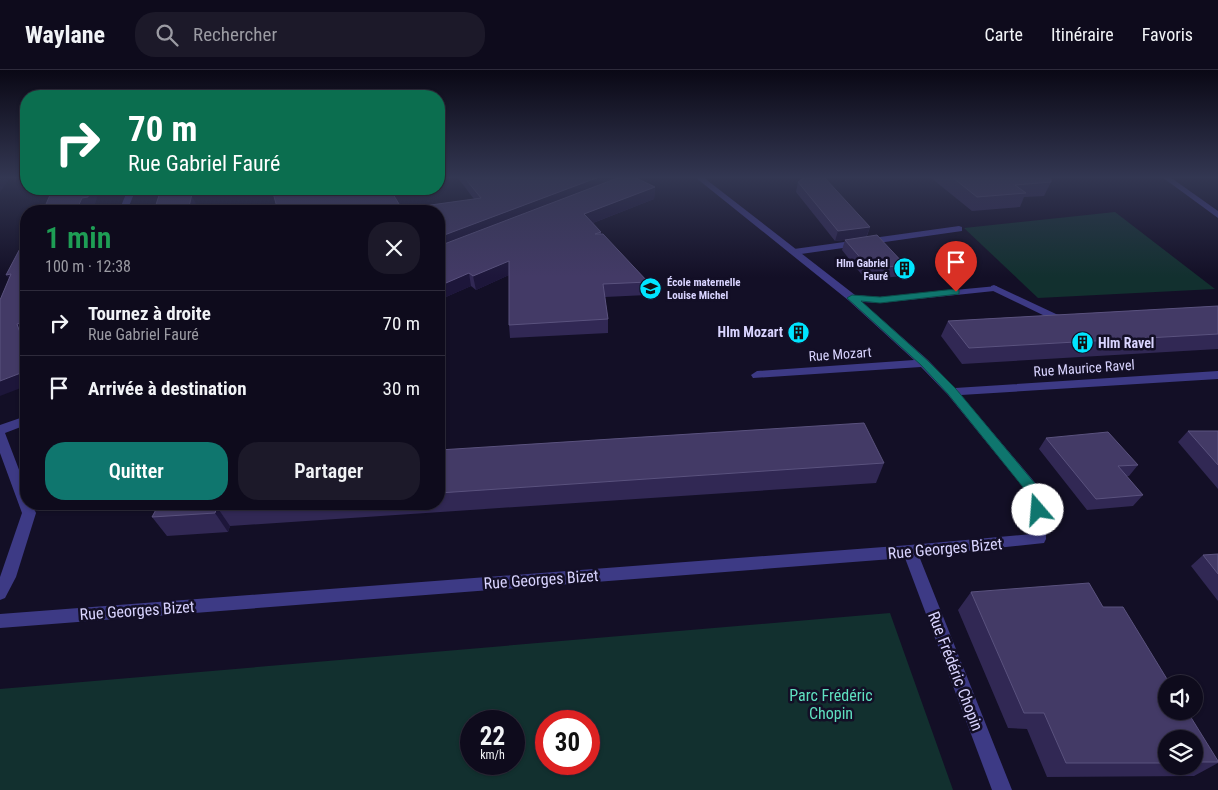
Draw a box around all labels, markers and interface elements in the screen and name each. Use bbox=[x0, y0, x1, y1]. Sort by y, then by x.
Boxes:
search box bbox=[135, 12, 485, 57]
text: Waylane bbox=[25, 21, 105, 49]
icon: search bbox=[153, 21, 181, 49]
text: Rechercher bbox=[193, 23, 277, 46]
text: Carte bbox=[984, 24, 1023, 45]
text: Itinéraire bbox=[1051, 24, 1114, 45]
text: Favoris bbox=[1142, 24, 1193, 45]
text: 70 m bbox=[128, 109, 197, 150]
icon: right bbox=[45, 110, 110, 175]
text: Rue Gabriel Fauré bbox=[128, 151, 280, 176]
text: 1 min bbox=[45, 220, 111, 255]
button: close bbox=[368, 222, 420, 274]
pin bbox=[935, 241, 977, 292]
icon: arrive bbox=[942, 248, 970, 276]
text: 100 m · 12:38 bbox=[45, 257, 131, 276]
place label: Hlm Gabriel Fauré bbox=[836, 257, 888, 283]
building icon: Hlm Gabriel Fauré bbox=[892, 257, 916, 281]
school or university icon: École maternelle Louise Michel bbox=[639, 276, 663, 300]
place label: École maternelle Louise Michel bbox=[667, 276, 741, 302]
text: Tournez à droite bbox=[88, 302, 211, 325]
icon: right bbox=[45, 309, 73, 337]
text: 70 m bbox=[383, 312, 420, 335]
building icon: Hlm Mozart bbox=[787, 320, 811, 344]
place label: Hlm Mozart bbox=[718, 324, 783, 340]
text: Rue Gabriel Fauré bbox=[88, 325, 199, 344]
building icon: Hlm Ravel bbox=[1070, 331, 1094, 355]
place label: Hlm Ravel bbox=[1098, 335, 1154, 351]
street label: Rue Mozart bbox=[808, 344, 872, 364]
street label: Rue Maurice Ravel bbox=[1033, 356, 1135, 380]
icon: arrive bbox=[45, 374, 73, 402]
text: Arrivée à destination bbox=[88, 377, 247, 400]
text: 30 m bbox=[383, 377, 420, 400]
button: Quitter bbox=[45, 442, 228, 500]
button: Partager bbox=[238, 442, 420, 500]
position arrow bbox=[1011, 483, 1063, 535]
street label: Rue Georges Bizet bbox=[887, 534, 1003, 563]
street label: Rue Georges Bizet bbox=[483, 566, 599, 593]
street label: Rue Georges Bizet bbox=[79, 597, 195, 624]
street label: Rue Frédéric Chopin bbox=[924, 609, 987, 734]
map controls bbox=[1158, 675, 1203, 775]
button: sound bbox=[1158, 675, 1203, 720]
park label: Parc Frédéric Chopin bbox=[789, 686, 873, 723]
speed limit sign: 30 bbox=[535, 710, 600, 775]
text: 22 bbox=[480, 722, 505, 751]
button: layers bbox=[1158, 730, 1203, 775]
text: km/h bbox=[480, 748, 505, 762]

